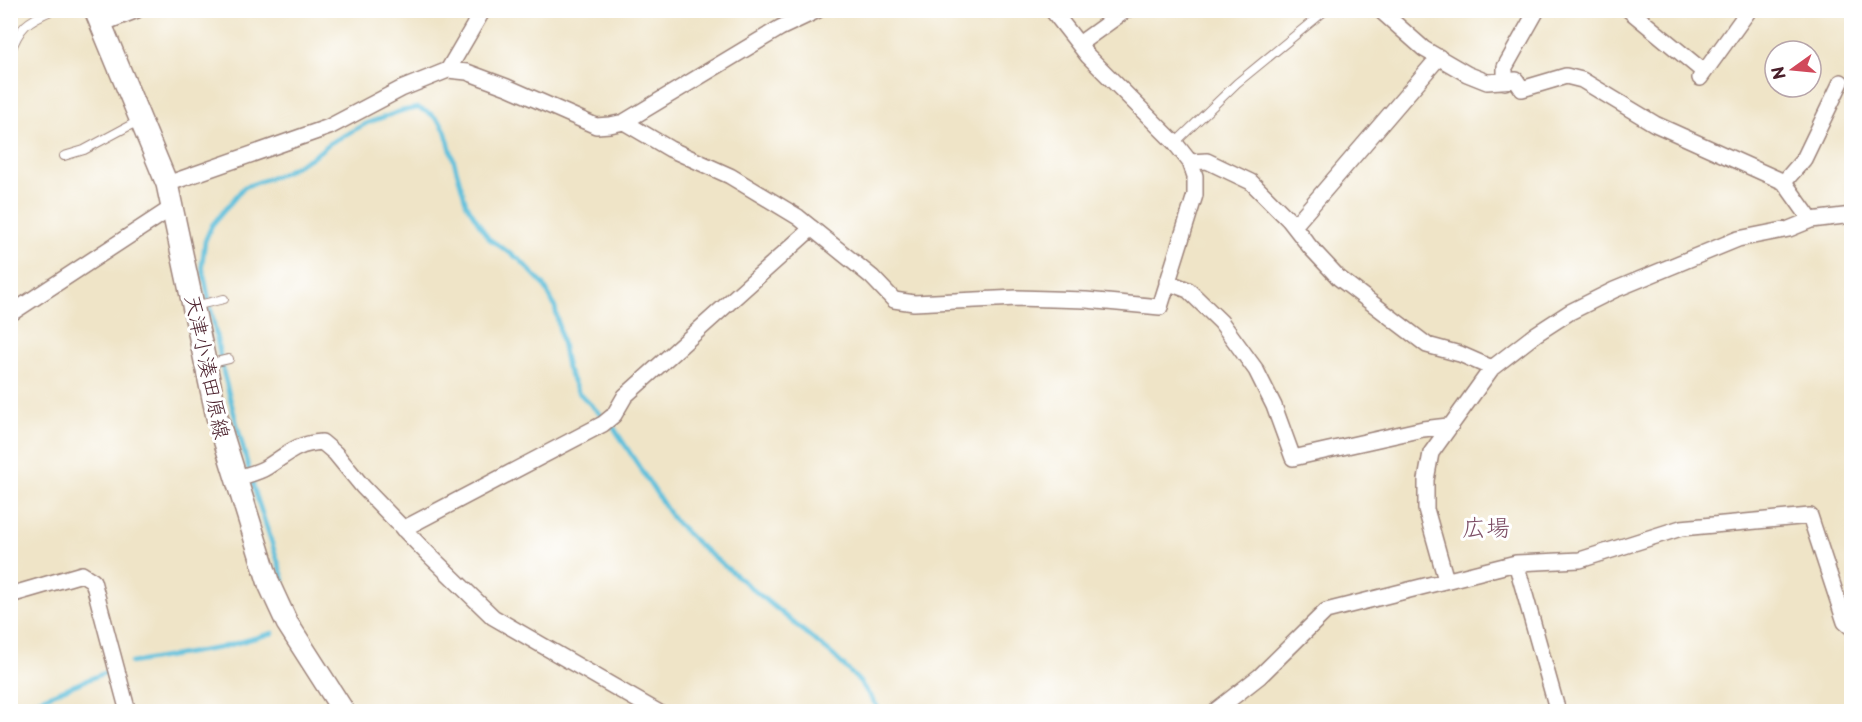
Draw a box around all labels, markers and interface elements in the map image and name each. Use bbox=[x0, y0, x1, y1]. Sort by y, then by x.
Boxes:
north arrow bbox=[1763, 39, 1823, 99]
text: N bbox=[1764, 64, 1791, 82]
street label: 天津小湊田原線 bbox=[178, 291, 240, 442]
district label: 広場 bbox=[1462, 508, 1510, 544]

